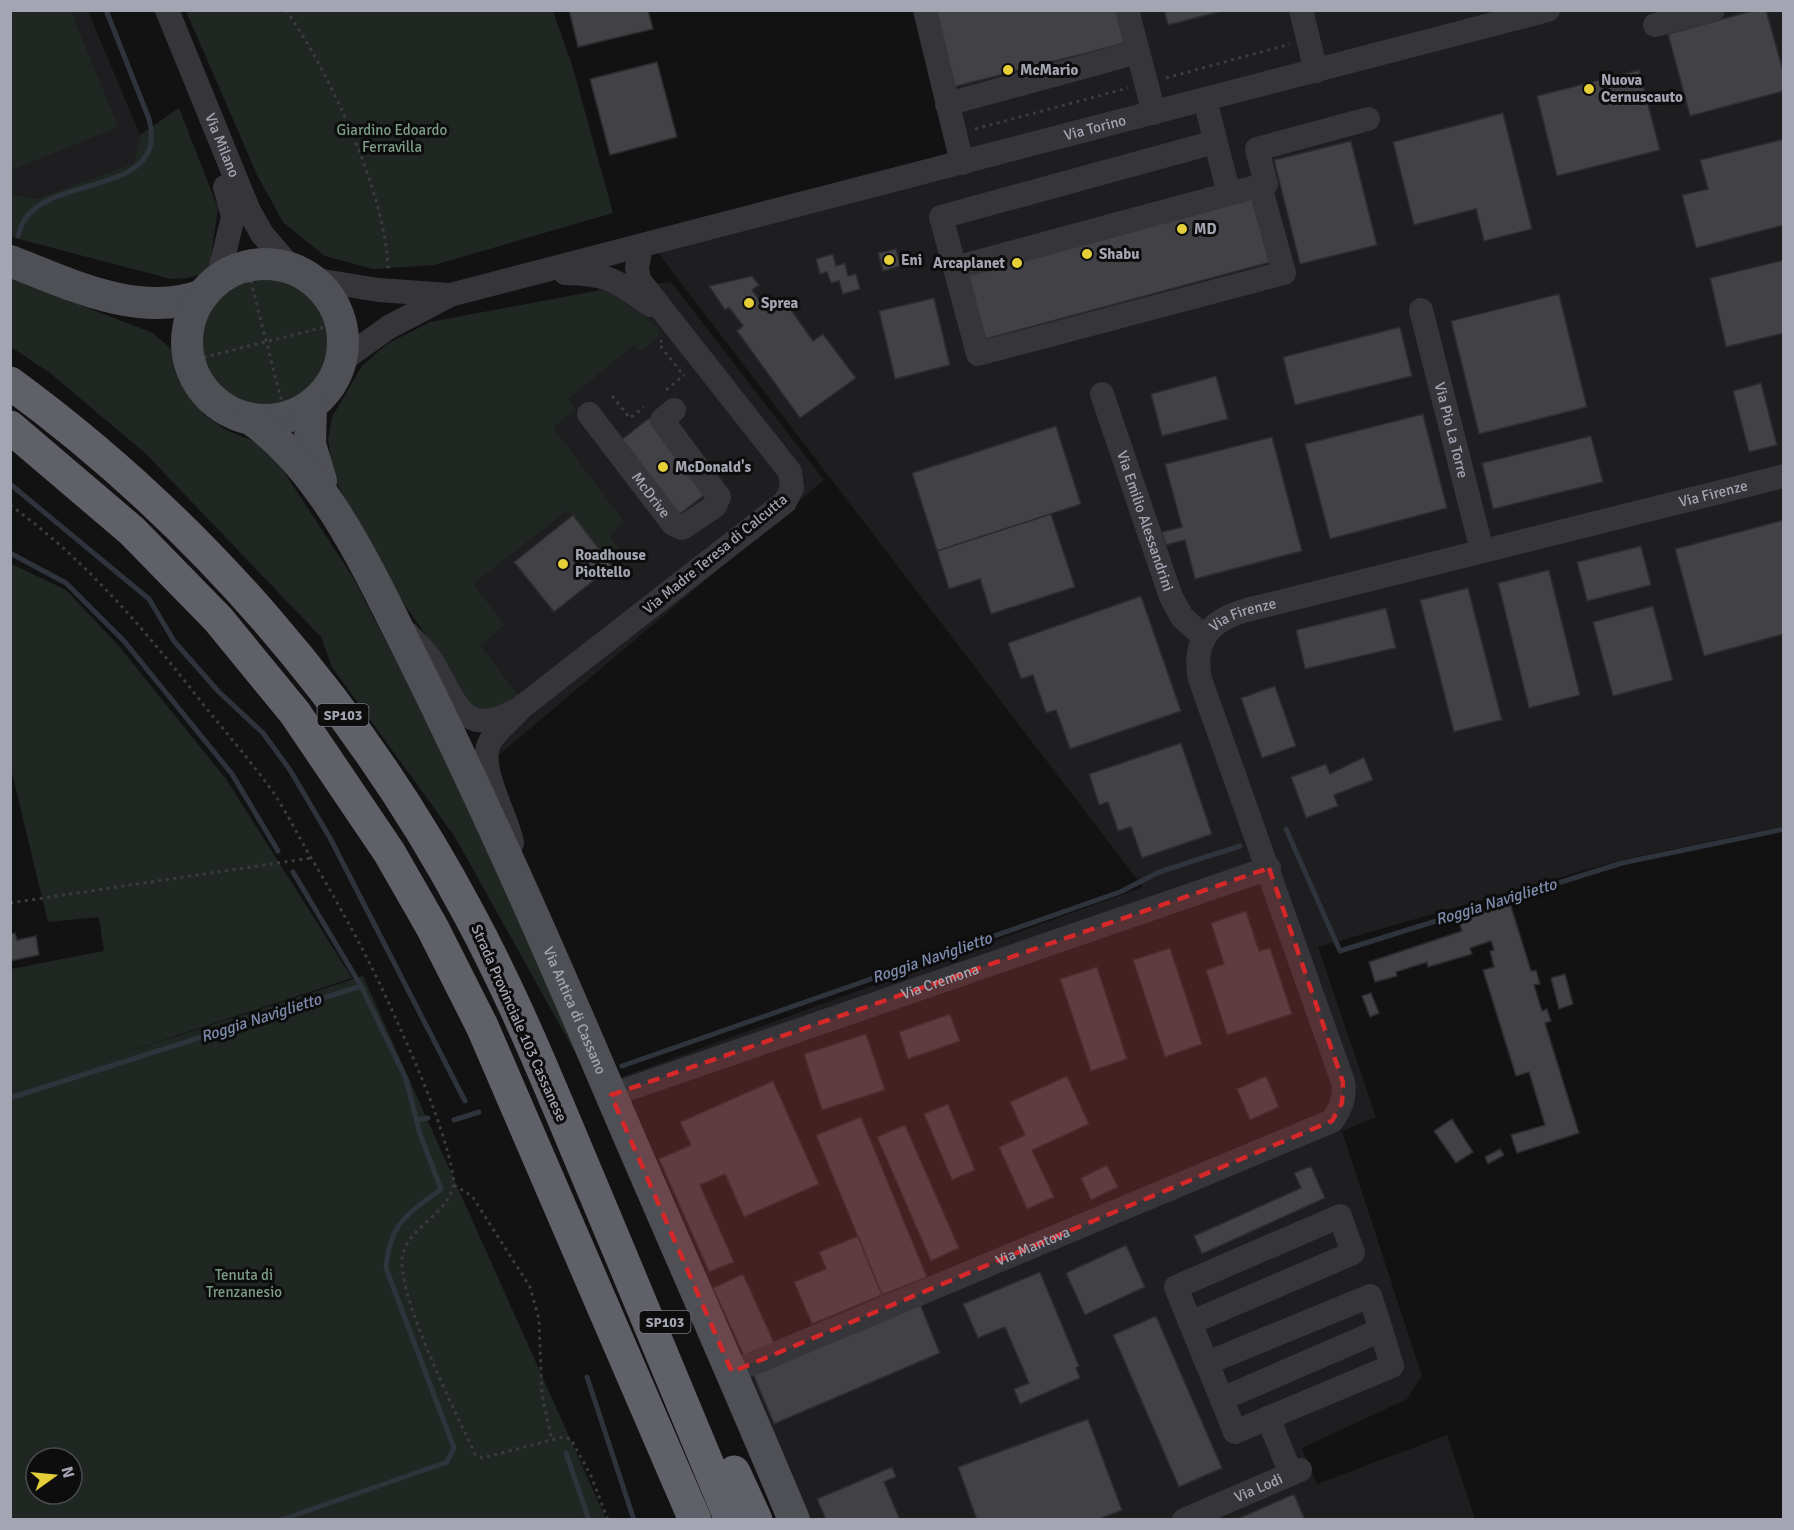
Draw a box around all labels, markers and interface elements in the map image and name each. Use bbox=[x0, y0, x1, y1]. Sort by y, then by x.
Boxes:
place label: McMario bbox=[1020, 61, 1079, 79]
marker: McMario bbox=[1001, 63, 1015, 77]
place label: Nuova Cernuscauto bbox=[1601, 71, 1683, 106]
marker: Nuova Cernuscauto bbox=[1582, 82, 1596, 96]
street label: Via Milano bbox=[201, 110, 243, 180]
street label: Via Torino bbox=[1062, 111, 1128, 144]
park label: Giardino Edoardo Ferravilla bbox=[337, 121, 448, 156]
place label: MD bbox=[1194, 220, 1217, 238]
marker: MD bbox=[1175, 222, 1189, 236]
place label: Shabu bbox=[1099, 245, 1139, 263]
marker: Shabu bbox=[1080, 247, 1094, 261]
place label: Eni bbox=[901, 251, 922, 269]
marker: Eni bbox=[882, 253, 896, 267]
place label: Arcaplanet bbox=[933, 254, 1005, 272]
marker: Arcaplanet bbox=[1010, 256, 1024, 270]
place label: Sprea bbox=[761, 294, 799, 312]
marker: Sprea bbox=[742, 296, 756, 310]
street label: Via Pio La Torre bbox=[1431, 380, 1472, 480]
street label: Via Emilio Alessandrini bbox=[1113, 448, 1177, 594]
place label: McDonald's bbox=[675, 458, 752, 476]
marker: McDonald's bbox=[656, 460, 670, 474]
street label: McDrive bbox=[628, 469, 674, 522]
street label: Via Firenze bbox=[1677, 476, 1750, 511]
street label: Via Madre Teresa di Calcutta bbox=[639, 490, 791, 618]
place label: Roadhouse Pioltello bbox=[575, 546, 646, 581]
marker: Roadhouse Pioltello bbox=[556, 557, 570, 571]
street label: Via Firenze bbox=[1205, 594, 1278, 635]
road number: SP103 bbox=[318, 704, 368, 726]
water label: Roggia Naviglietto bbox=[1433, 874, 1560, 930]
street label: Strada Provinciale 103 Cassanese bbox=[467, 922, 571, 1124]
water label: Roggia Naviglietto bbox=[869, 928, 995, 988]
street label: Via Antica di Cassano bbox=[539, 944, 610, 1077]
street label: Via Cremona bbox=[899, 960, 981, 1003]
water label: Roggia Naviglietto bbox=[198, 989, 324, 1047]
street label: Via Mantova bbox=[993, 1223, 1073, 1270]
park label: Tenuta di Trenzanesio bbox=[206, 1266, 282, 1301]
road number: SP103 bbox=[640, 1311, 690, 1333]
north arrow bbox=[24, 1446, 84, 1506]
text: N bbox=[56, 1464, 79, 1480]
street label: Via Lodi bbox=[1231, 1470, 1285, 1506]

